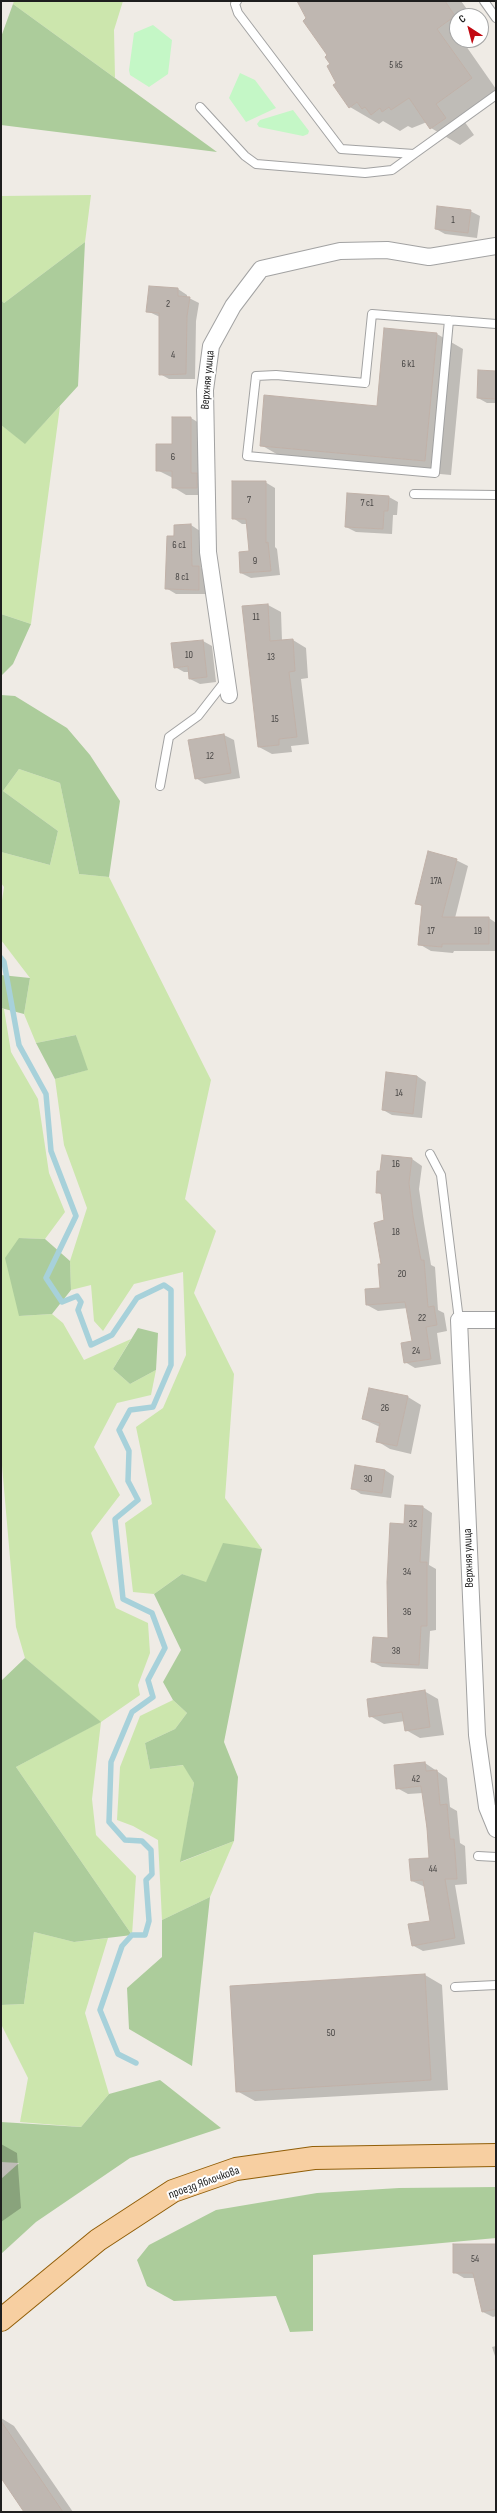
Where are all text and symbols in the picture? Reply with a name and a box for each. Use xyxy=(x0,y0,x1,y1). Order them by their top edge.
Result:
north arrow xyxy=(449,8,489,48)
text: С xyxy=(456,12,468,26)
house number: 5 к5 xyxy=(389,59,403,71)
house number: 1 xyxy=(451,214,455,226)
house number: 2 xyxy=(166,298,170,310)
house number: 4 xyxy=(171,349,175,361)
street label: Верхняя улица xyxy=(198,350,218,410)
house number: 6 к1 xyxy=(401,358,415,370)
house number: 6 xyxy=(171,451,175,463)
house number: 7 xyxy=(247,494,251,506)
house number: 7 с1 xyxy=(360,497,374,509)
house number: 6 с1 xyxy=(172,539,186,551)
house number: 9 xyxy=(253,555,257,567)
house number: 8 с1 xyxy=(175,571,189,583)
house number: 11 xyxy=(253,611,259,623)
house number: 10 xyxy=(185,649,193,661)
house number: 13 xyxy=(267,651,275,663)
house number: 15 xyxy=(271,713,279,725)
house number: 12 xyxy=(206,750,214,762)
house number: 17А xyxy=(430,875,442,887)
house number: 17 xyxy=(427,925,435,937)
house number: 19 xyxy=(474,925,482,937)
house number: 14 xyxy=(395,1087,403,1099)
house number: 16 xyxy=(392,1158,400,1170)
house number: 18 xyxy=(392,1226,400,1238)
house number: 20 xyxy=(398,1268,406,1280)
house number: 22 xyxy=(418,1312,426,1324)
house number: 24 xyxy=(412,1345,420,1357)
house number: 26 xyxy=(381,1402,389,1414)
house number: 30 xyxy=(364,1473,372,1485)
house number: 32 xyxy=(409,1518,417,1530)
street label: Верхняя улица xyxy=(461,1528,477,1588)
house number: 34 xyxy=(403,1566,411,1578)
house number: 36 xyxy=(403,1606,411,1618)
house number: 38 xyxy=(392,1645,400,1657)
house number: 42 xyxy=(412,1773,420,1785)
house number: 44 xyxy=(429,1863,437,1875)
house number: 50 xyxy=(327,2027,335,2039)
street label: проезд Яблочкова xyxy=(166,2163,242,2203)
house number: 54 xyxy=(471,2253,479,2265)

